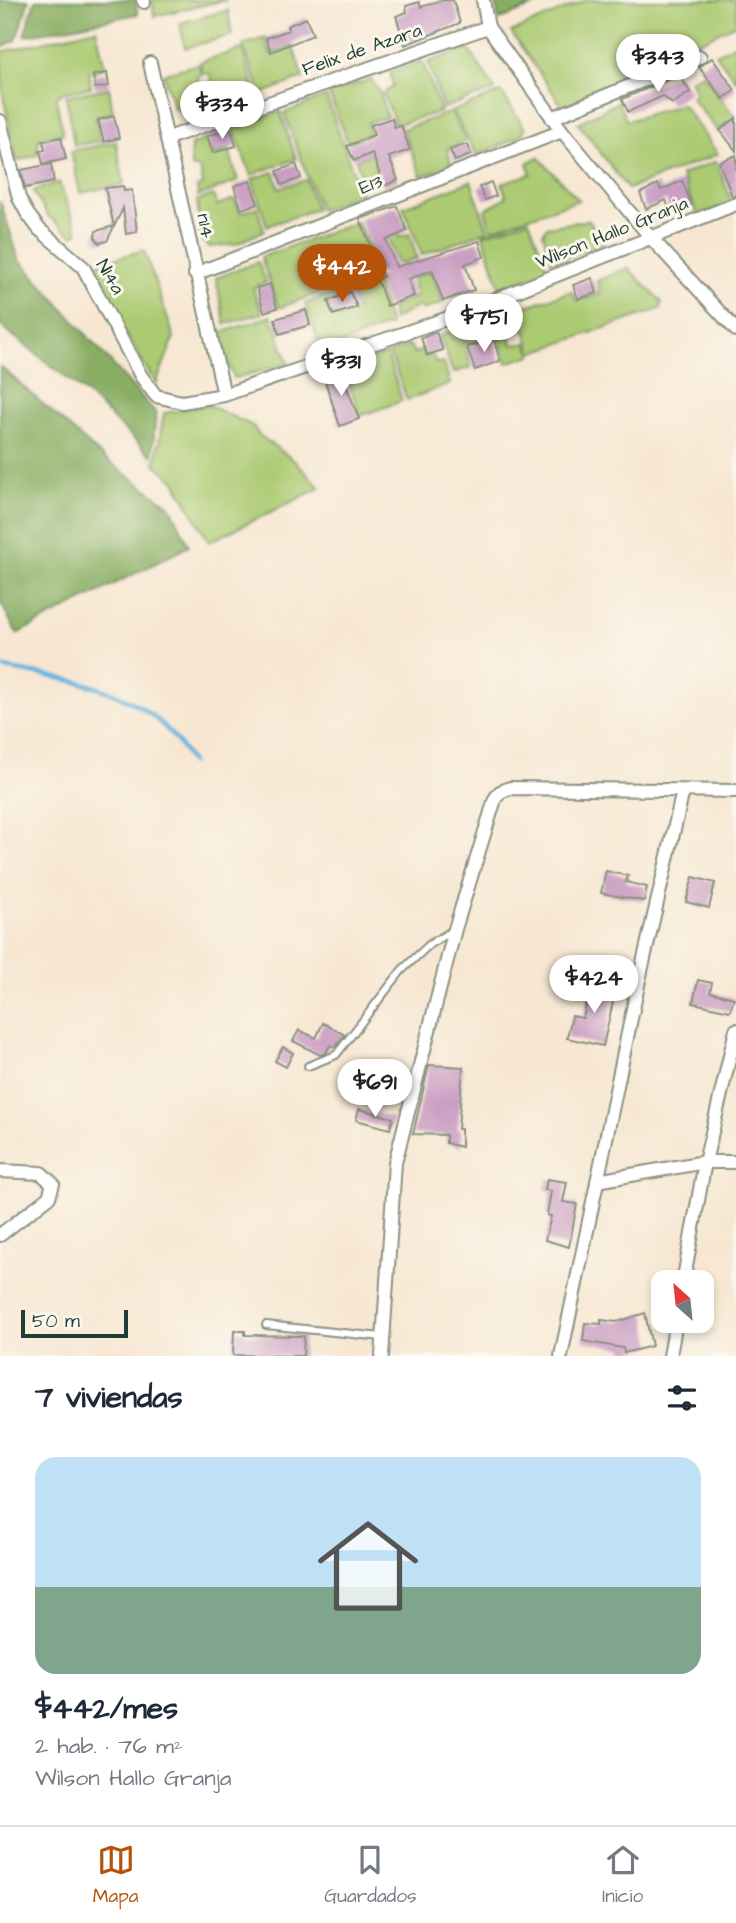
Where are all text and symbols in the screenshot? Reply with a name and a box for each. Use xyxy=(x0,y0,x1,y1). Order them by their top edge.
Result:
street label: Felix de Azara xyxy=(299,17,426,83)
pin: $343 xyxy=(617,34,699,94)
text: $343 xyxy=(632,41,684,73)
pin: $334 xyxy=(181,82,263,141)
text: $334 xyxy=(196,88,248,120)
street label: E13 xyxy=(355,168,387,202)
street label: Wilson Hallo Granja xyxy=(532,190,693,276)
street label: n14 xyxy=(189,211,221,241)
pin: $442 xyxy=(301,244,383,304)
text: $442 xyxy=(313,251,371,283)
street label: N14a xyxy=(89,254,131,300)
pin: $751 xyxy=(443,294,525,354)
text: $751 xyxy=(461,301,507,333)
pin: $331 xyxy=(300,338,382,398)
text: $331 xyxy=(321,345,361,377)
pin: $424 xyxy=(553,956,635,1015)
text: $424 xyxy=(565,962,623,994)
pin: $691 xyxy=(334,1060,416,1119)
text: $691 xyxy=(353,1066,397,1098)
north arrow xyxy=(651,1270,714,1334)
map controls xyxy=(651,1270,714,1333)
scale bar xyxy=(21,1307,128,1339)
text: 50 m xyxy=(32,1308,80,1335)
text: 7 viviendas xyxy=(35,1377,183,1419)
icon: filters xyxy=(663,1379,701,1417)
icon: home xyxy=(305,1503,431,1629)
text: $442/mes xyxy=(35,1688,178,1730)
text: 2 hab. · 76 m² xyxy=(35,1730,183,1762)
text: Wilson Hallo Granja xyxy=(35,1762,232,1794)
tab: Mapa xyxy=(93,1841,139,1910)
tab: Guardados xyxy=(324,1841,417,1910)
tab: Inicio xyxy=(602,1841,643,1910)

